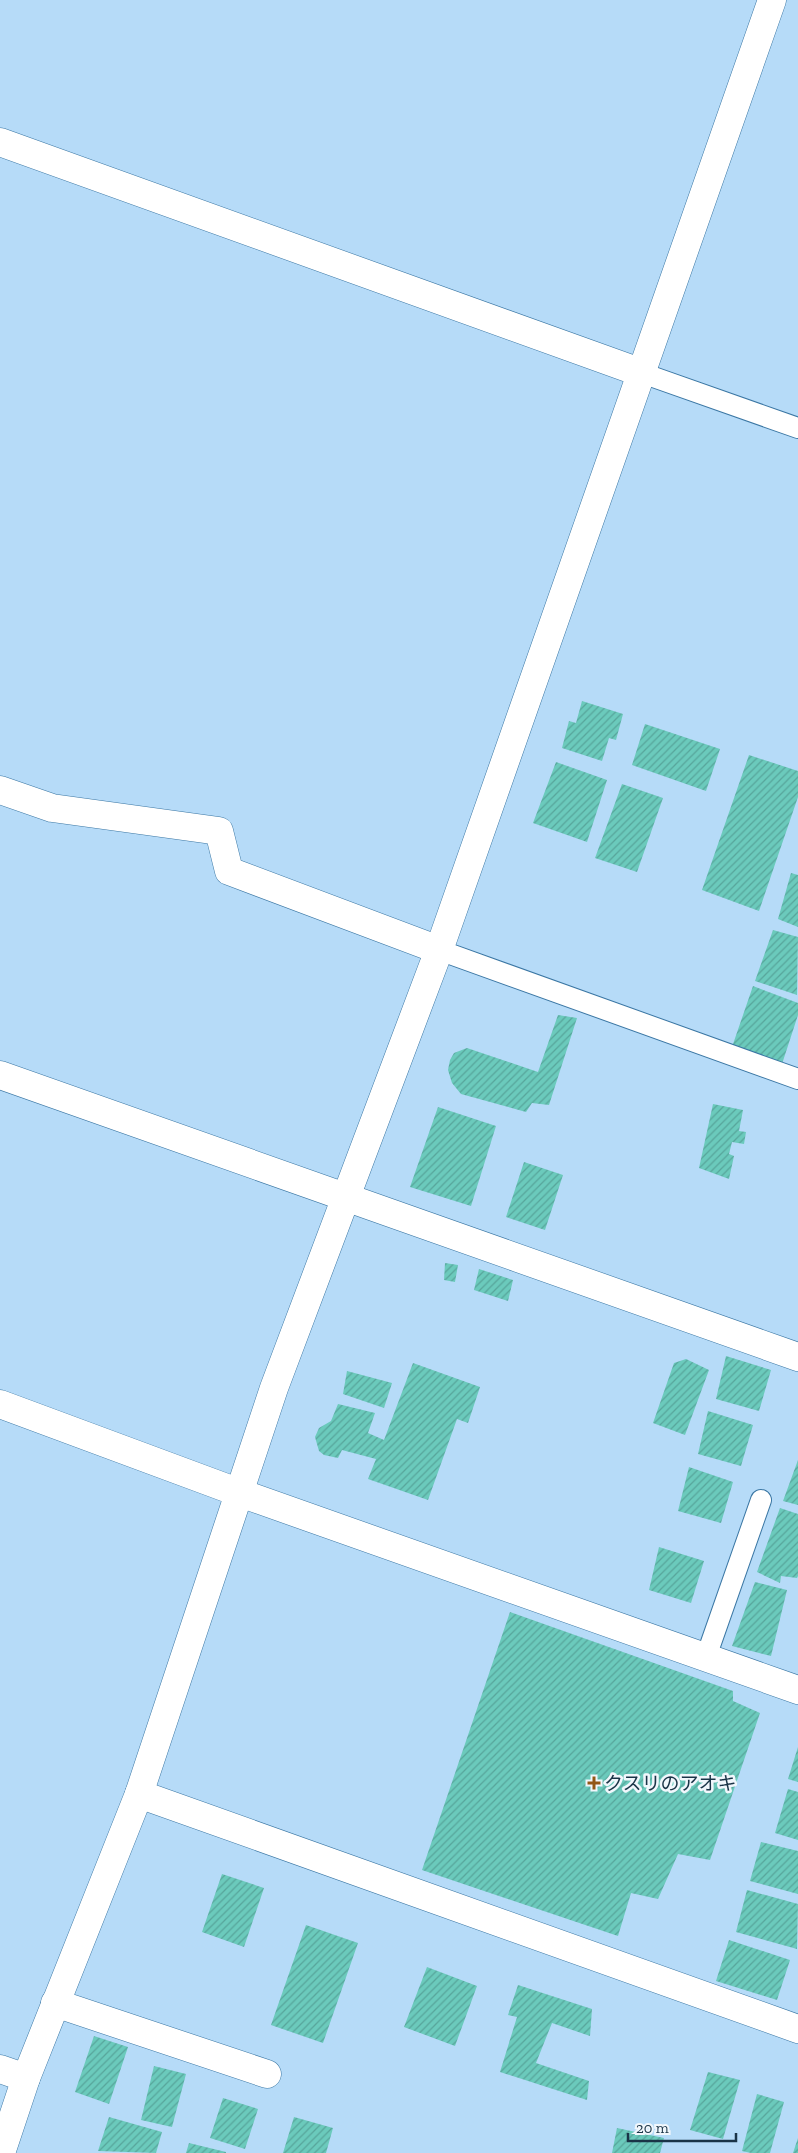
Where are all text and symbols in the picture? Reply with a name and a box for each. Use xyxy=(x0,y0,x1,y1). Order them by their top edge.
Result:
place label: クスリのアオキ xyxy=(604,1772,736,1795)
marker: クスリのアオキ xyxy=(588,1777,600,1789)
scale bar xyxy=(628,2110,736,2142)
text: 20 m xyxy=(636,2119,669,2137)

